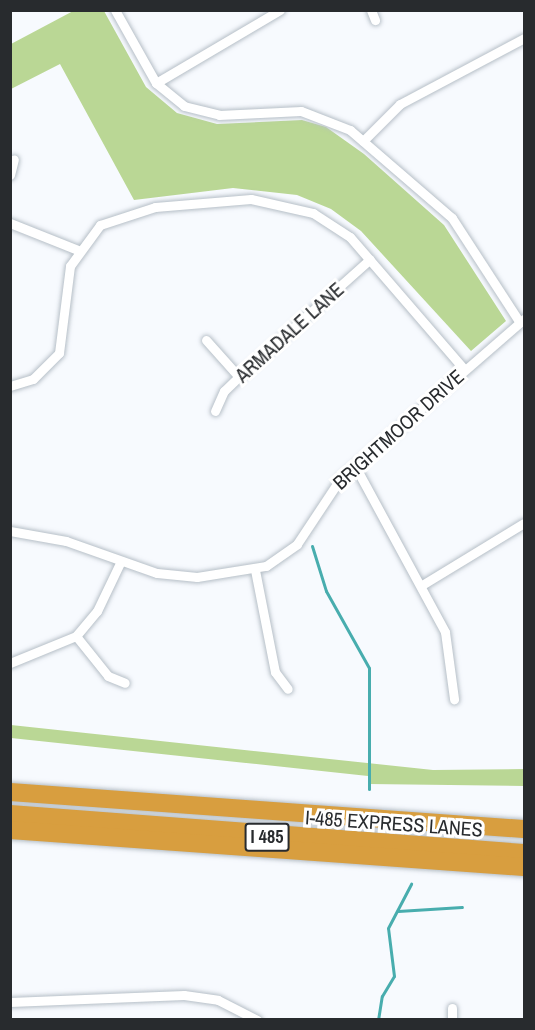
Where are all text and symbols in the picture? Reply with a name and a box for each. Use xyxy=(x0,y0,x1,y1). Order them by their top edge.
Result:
street label: ARMADALE LANE xyxy=(230,277,348,387)
street label: BRIGHTMOOR DRIVE xyxy=(328,364,468,494)
street label: I-485 EXPRESS LANES xyxy=(304,805,484,841)
road number: I 485 xyxy=(244,822,290,852)

